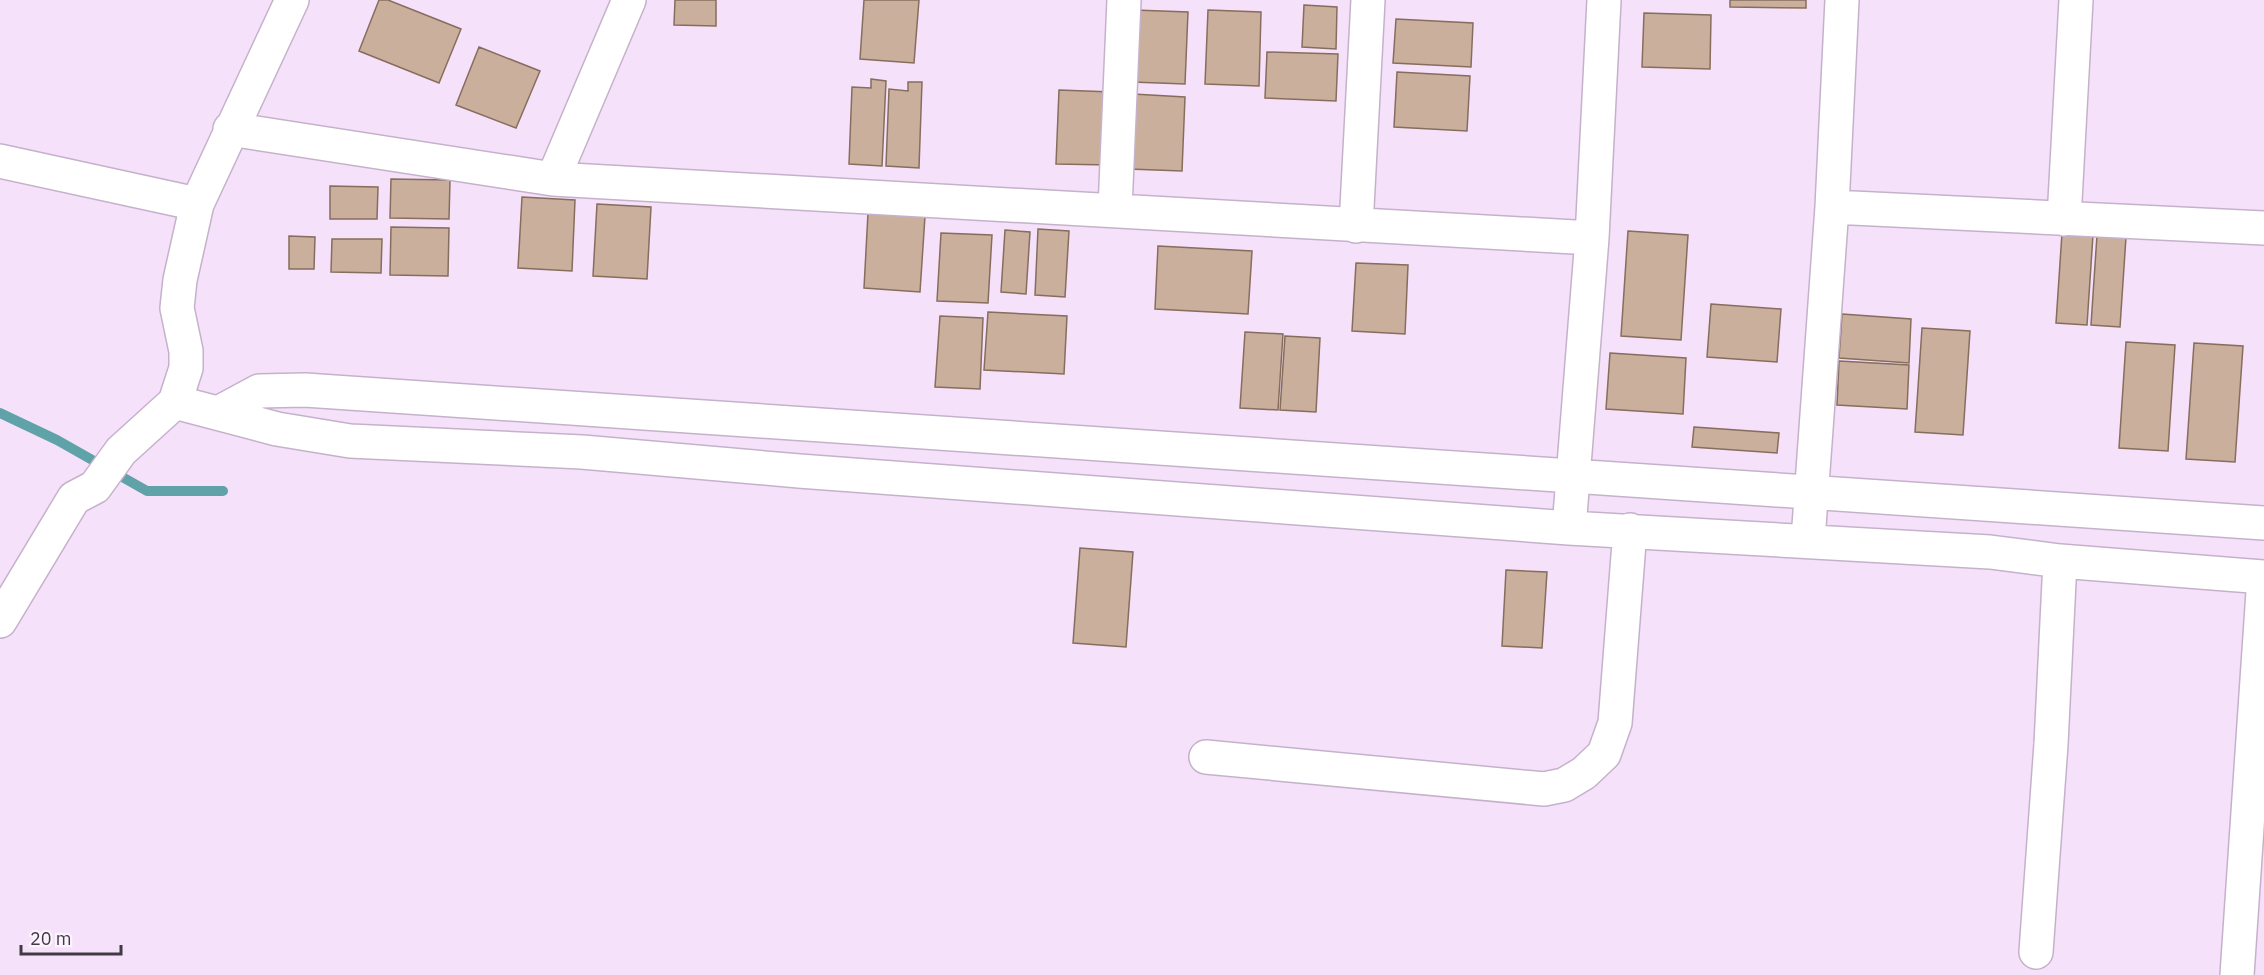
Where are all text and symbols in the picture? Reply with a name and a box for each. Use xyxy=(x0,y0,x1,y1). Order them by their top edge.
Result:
scale bar xyxy=(21,918,122,956)
text: 20 m xyxy=(30,927,72,950)

